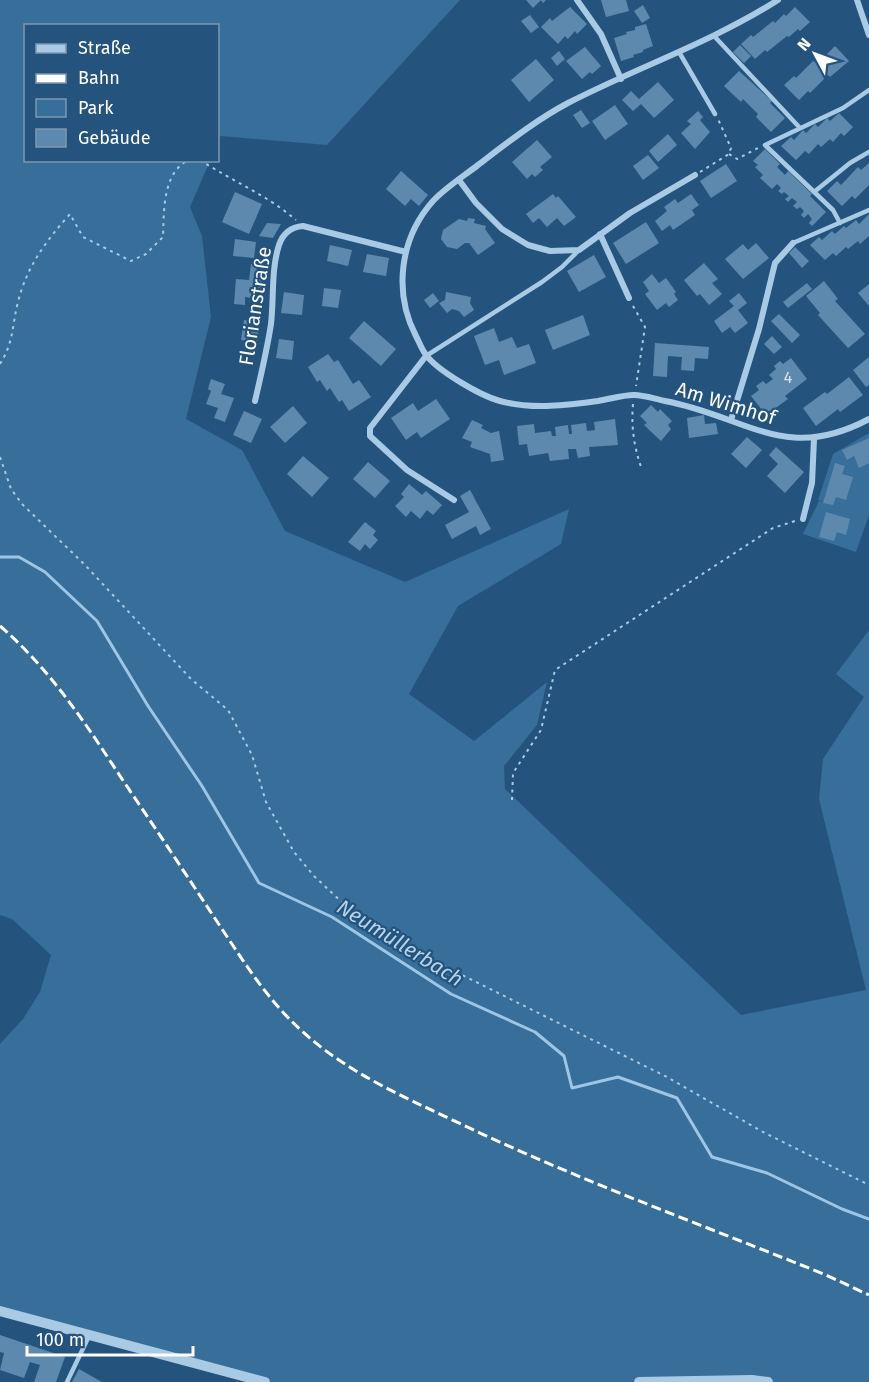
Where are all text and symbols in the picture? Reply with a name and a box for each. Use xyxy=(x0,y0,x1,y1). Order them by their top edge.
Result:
legend xyxy=(24,24,219,162)
north arrow xyxy=(785,24,845,84)
text: N xyxy=(793,34,815,55)
text: Straße xyxy=(78,37,131,59)
text: Bahn xyxy=(78,67,120,89)
text: Park xyxy=(78,97,114,119)
text: Gebäude xyxy=(78,127,151,149)
street label: Florianstraße xyxy=(234,245,276,367)
house number: 4 xyxy=(784,368,793,387)
street label: Am Wimhof xyxy=(673,376,780,430)
water label: Neumüllerbach xyxy=(332,894,468,992)
scale bar xyxy=(27,1319,194,1357)
text: 100 m xyxy=(36,1329,84,1351)

